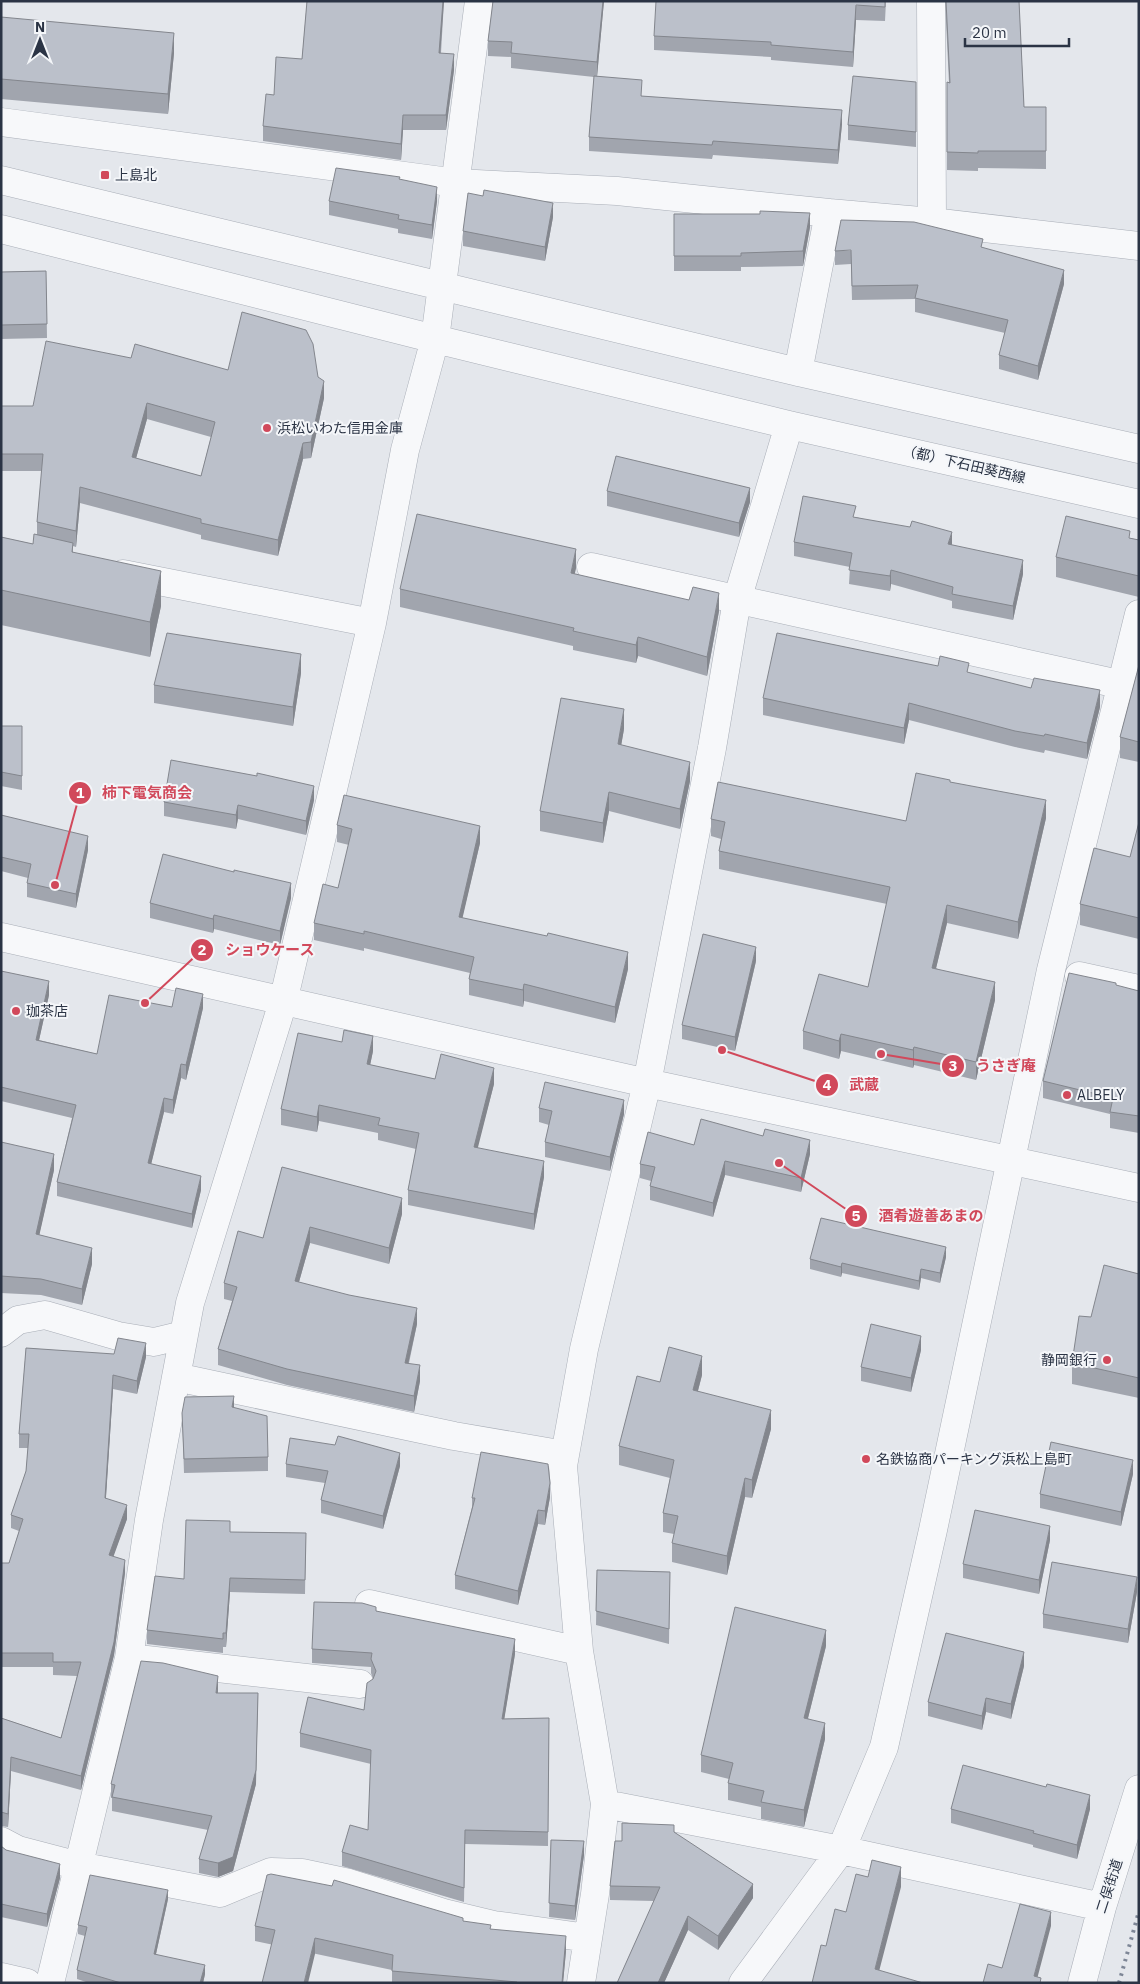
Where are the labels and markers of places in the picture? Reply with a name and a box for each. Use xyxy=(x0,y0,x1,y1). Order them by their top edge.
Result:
place label: 上島北 xyxy=(115,166,157,184)
marker: 上島北 xyxy=(99,169,111,181)
place label: 浜松いわた信用金庫 xyxy=(277,419,403,437)
marker: 浜松いわた信用金庫 xyxy=(261,422,273,434)
callout: 柿下電気商会 xyxy=(67,778,202,808)
callout: ショウケース xyxy=(190,935,325,965)
place label: 珈茶店 xyxy=(26,1002,68,1020)
marker: 珈茶店 xyxy=(10,1005,22,1017)
callout: うさぎ庵 xyxy=(941,1051,1046,1081)
callout: 武蔵 xyxy=(814,1070,889,1100)
place label: ALBELY xyxy=(1077,1086,1125,1104)
marker: ALBELY xyxy=(1061,1089,1073,1101)
callout: 酒肴遊善あまの xyxy=(843,1201,993,1231)
place label: 静岡銀行 xyxy=(1041,1351,1097,1369)
marker: 静岡銀行 xyxy=(1101,1354,1113,1366)
place label: 名鉄協商パーキング浜松上島町 xyxy=(876,1450,1072,1468)
marker: 名鉄協商パーキング浜松上島町 xyxy=(860,1453,872,1465)

